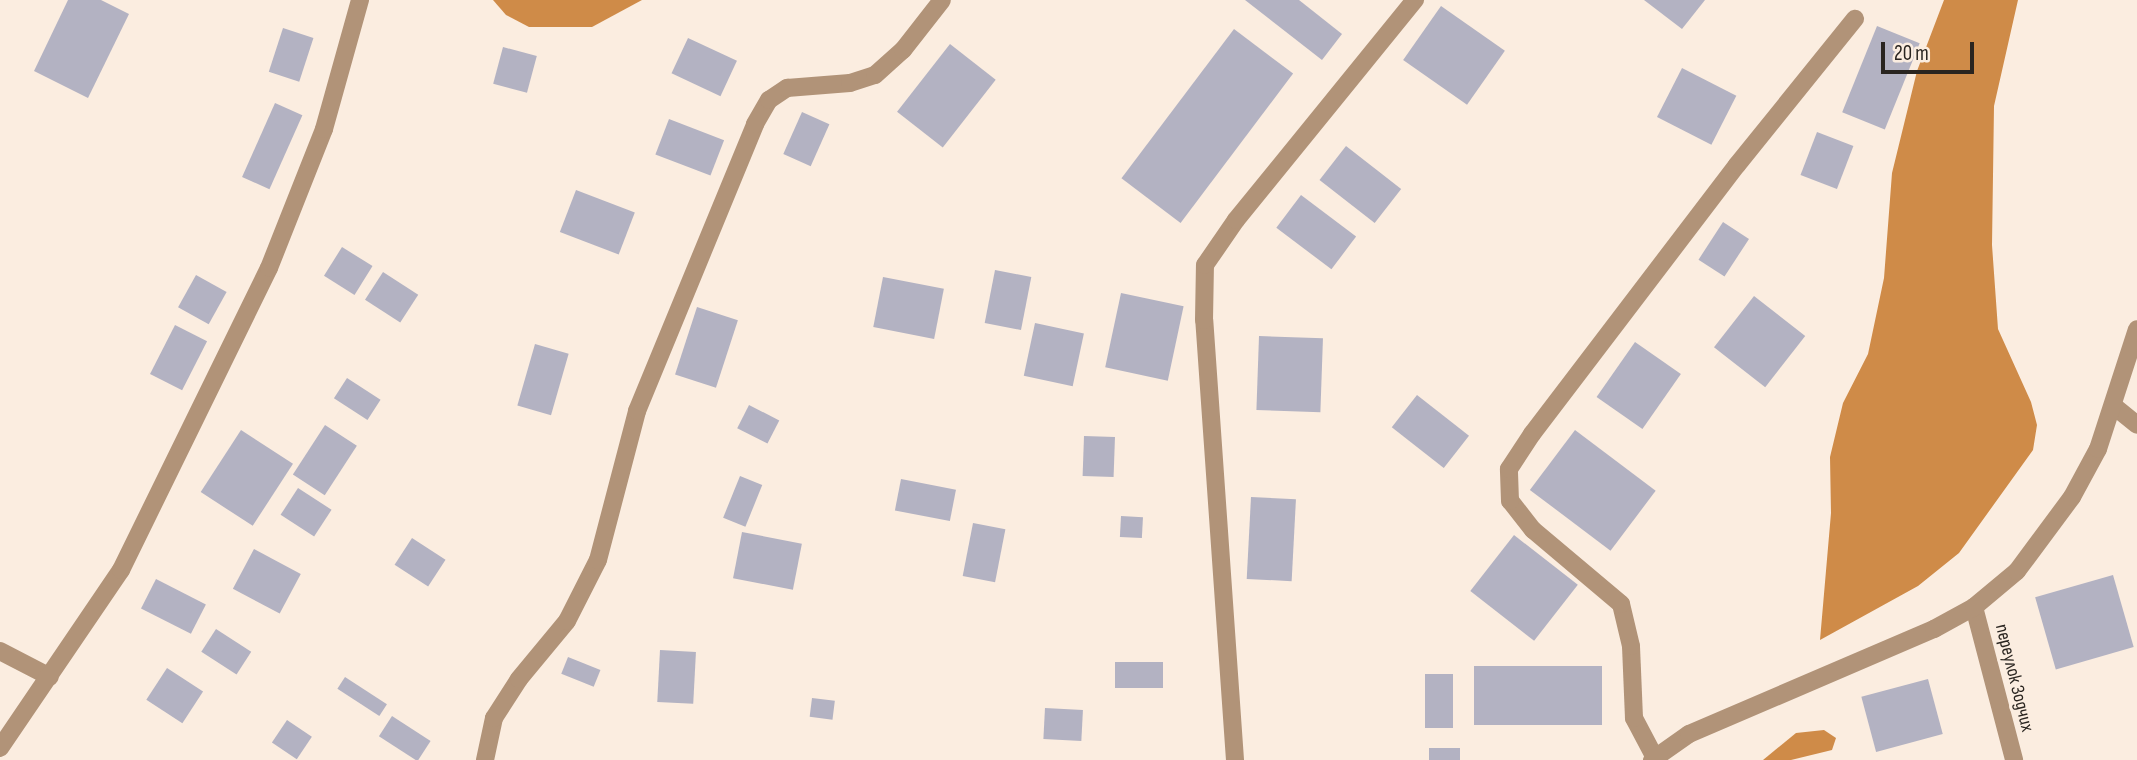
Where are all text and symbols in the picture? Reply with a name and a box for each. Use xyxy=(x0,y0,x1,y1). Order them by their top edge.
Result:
scale bar xyxy=(1885,28,1978,72)
text: 20 m xyxy=(1894,41,1929,66)
street label: переулок Зодчих xyxy=(1990,622,2038,734)

